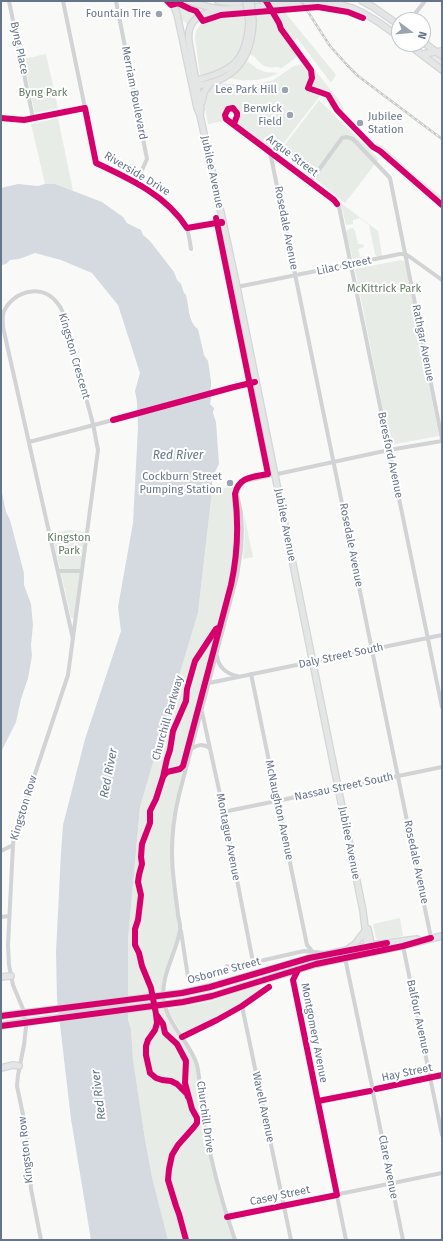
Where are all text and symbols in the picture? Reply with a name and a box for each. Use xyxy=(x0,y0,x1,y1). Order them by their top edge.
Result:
place label: Fountain Tire xyxy=(86,7,151,21)
marker: Fountain Tire xyxy=(154,9,164,19)
north arrow xyxy=(391,12,431,52)
street label: Byng Place xyxy=(7,20,31,76)
text: N xyxy=(415,30,429,40)
street label: Merriam Boulevard xyxy=(118,45,150,141)
place label: Lee Park Hill xyxy=(215,83,277,97)
marker: Lee Park Hill xyxy=(280,85,290,95)
park label: Byng Park xyxy=(19,86,67,100)
place label: Berwick Field xyxy=(243,102,282,128)
marker: Berwick Field xyxy=(285,110,295,120)
place label: Jubilee Station xyxy=(368,110,404,136)
marker: Jubilee Station xyxy=(355,118,365,128)
street label: Argue Street xyxy=(264,132,320,180)
street label: Jubilee Avenue xyxy=(198,134,226,210)
street label: Riverside Drive xyxy=(102,149,172,199)
street label: Rosedale Avenue xyxy=(271,185,301,271)
street label: Lilac Street xyxy=(315,254,373,278)
park label: McKittrick Park xyxy=(347,282,421,296)
street label: Rathgar Avenue xyxy=(409,303,437,383)
street label: Kingston Crescent xyxy=(55,311,93,401)
street label: Beresford Avenue xyxy=(374,411,406,499)
water label: Red River xyxy=(153,449,203,463)
place label: Cockburn Street Pumping Station xyxy=(140,470,222,496)
marker: Cockburn Street Pumping Station xyxy=(225,478,235,488)
street label: Jubilee Avenue xyxy=(271,487,299,563)
street label: Rosedale Avenue xyxy=(336,502,366,588)
park label: Kingston Park xyxy=(47,531,91,557)
street label: Daly Street South xyxy=(297,641,385,671)
street label: Churchill Parkway xyxy=(150,674,186,762)
water label: Red River xyxy=(97,747,121,799)
street label: McNaughton Avenue xyxy=(262,759,296,861)
street label: Nassau Street South xyxy=(293,770,395,804)
street label: Kingston Row xyxy=(8,774,40,842)
street label: Montague Avenue xyxy=(213,792,243,882)
street label: Jubilee Avenue xyxy=(335,805,363,881)
street label: Rosedale Avenue xyxy=(401,819,431,905)
street label: Osborne Street xyxy=(186,955,262,987)
street label: Balfour Avenue xyxy=(404,979,432,1055)
street label: Montgomery Avenue xyxy=(298,982,330,1084)
street label: Hay Street xyxy=(380,1061,434,1085)
water label: Red River xyxy=(89,1069,109,1121)
street label: Wavell Avenue xyxy=(249,1071,277,1143)
street label: Churchill Drive xyxy=(193,1080,217,1154)
street label: Kingston Row xyxy=(16,1116,36,1184)
street label: Clare Avenue xyxy=(375,1134,401,1200)
street label: Casey Street xyxy=(249,1183,311,1209)

